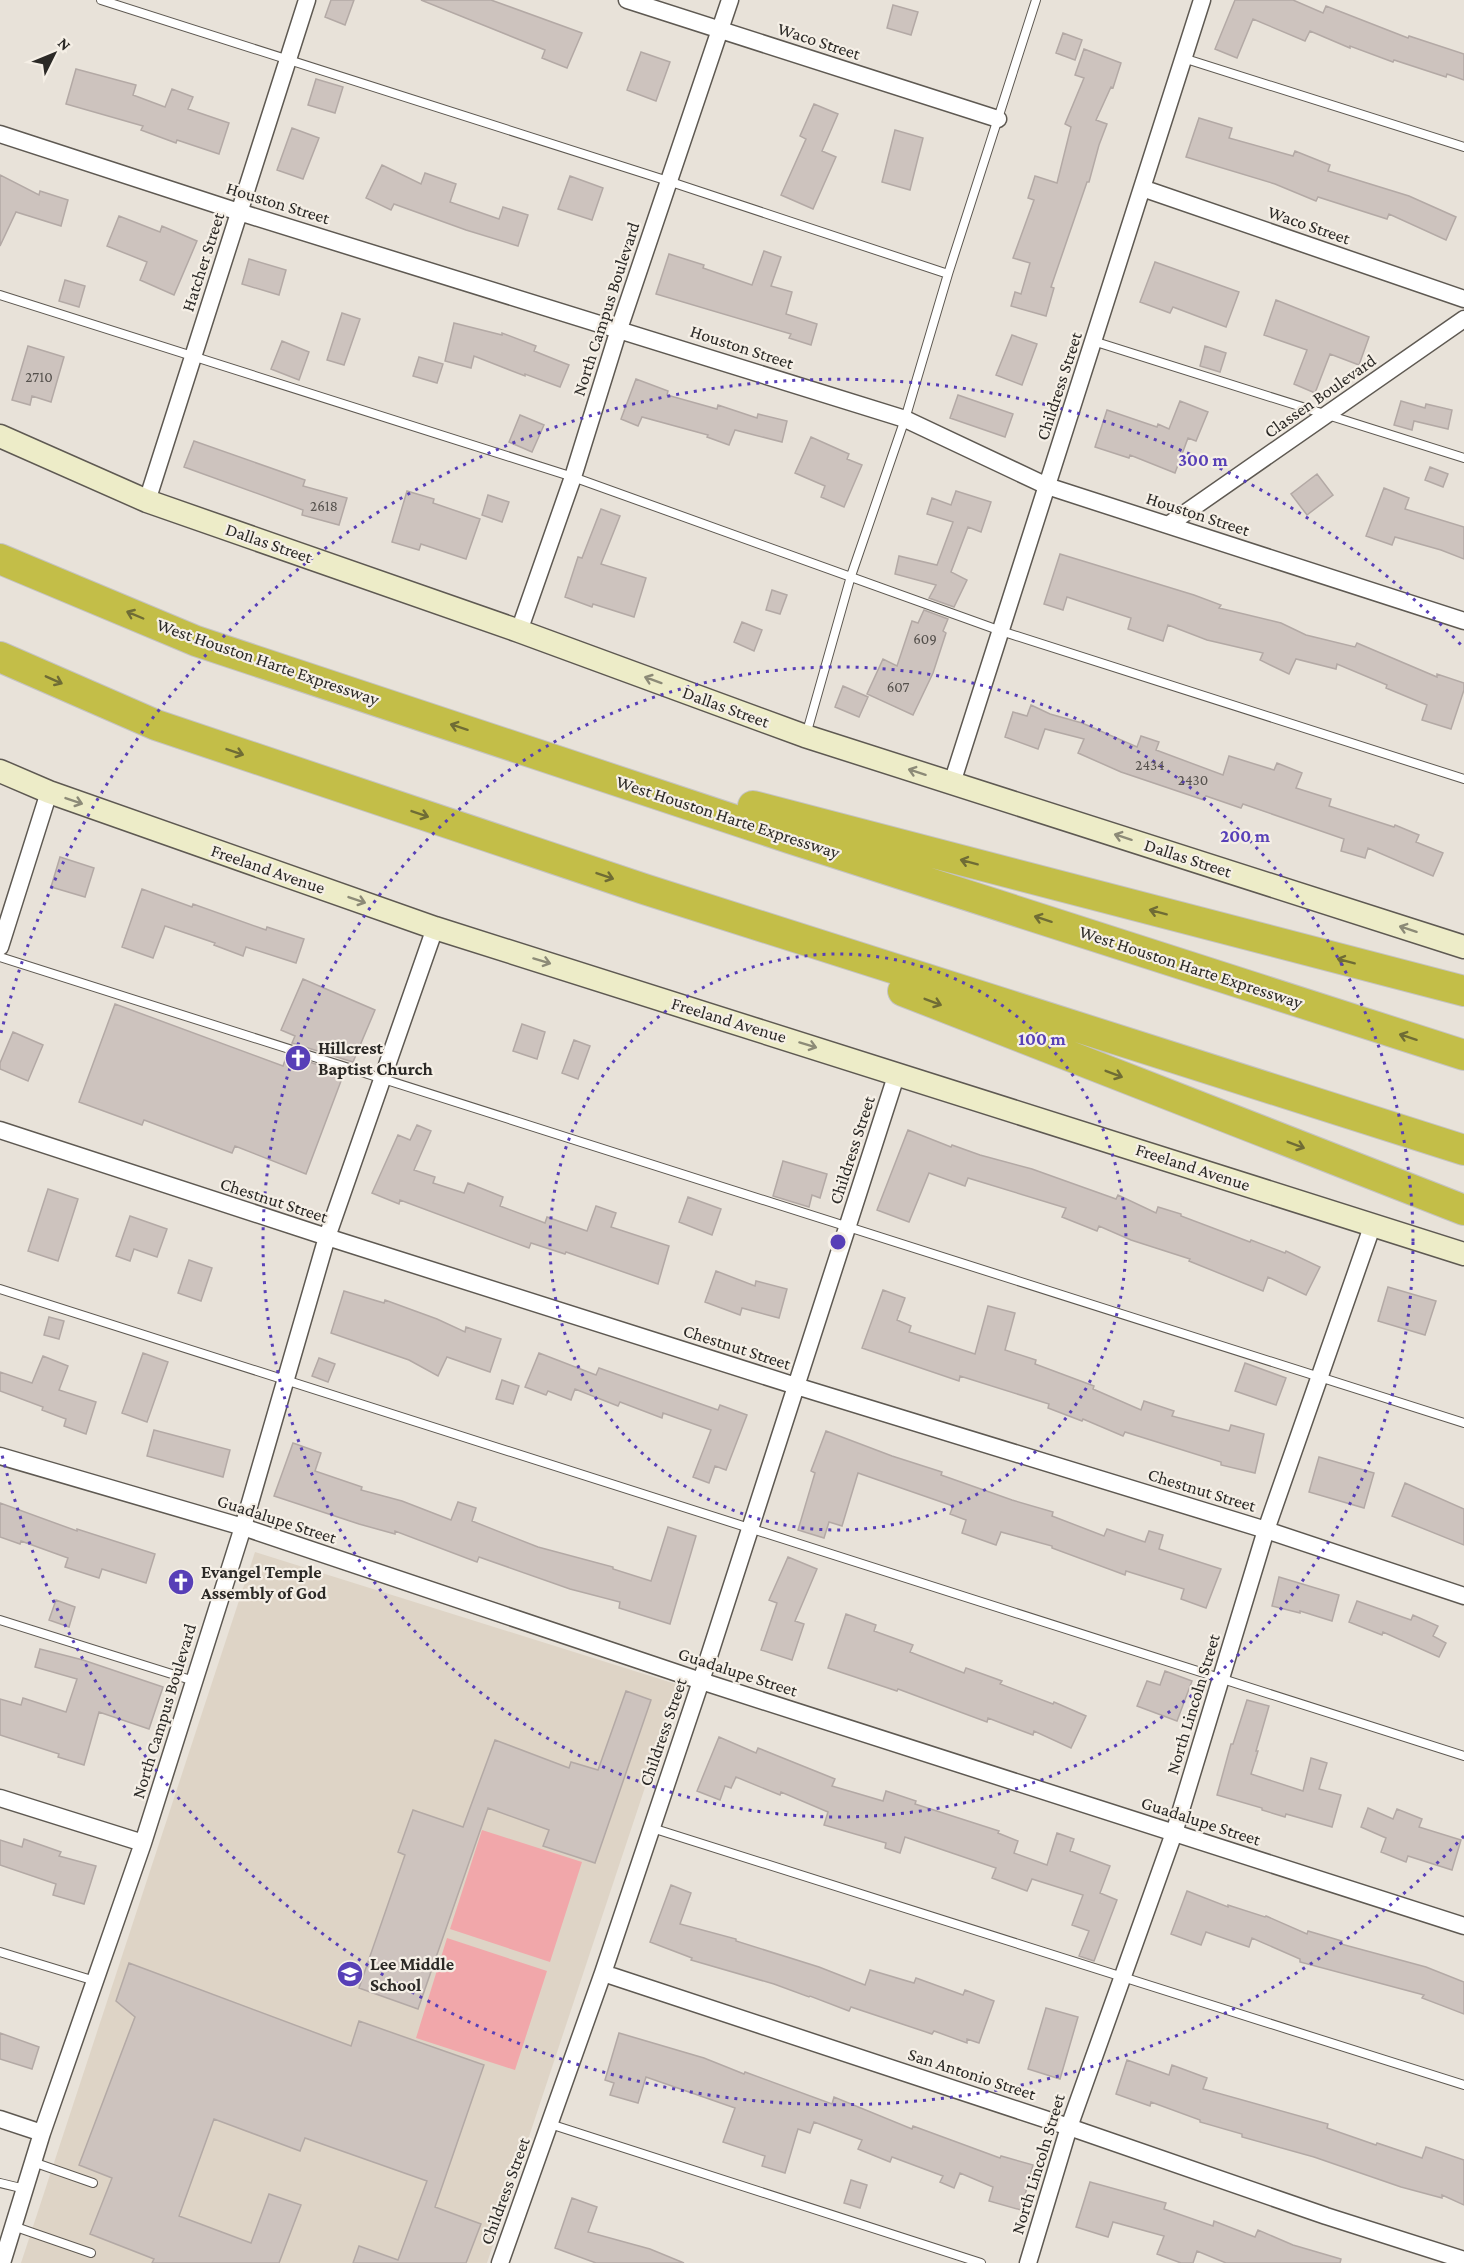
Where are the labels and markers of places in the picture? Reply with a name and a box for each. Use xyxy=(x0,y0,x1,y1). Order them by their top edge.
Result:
place label: Hillcrest Baptist Church xyxy=(318,1038,433,1079)
church icon: Hillcrest Baptist Church xyxy=(283,1043,313,1073)
centre of rings xyxy=(828,1232,848,1252)
place label: Evangel Temple Assembly of God xyxy=(200,1562,327,1603)
church icon: Evangel Temple Assembly of God xyxy=(166,1567,196,1597)
place label: Lee Middle School xyxy=(370,1954,454,1995)
school or university icon: Lee Middle School xyxy=(335,1959,365,1989)

